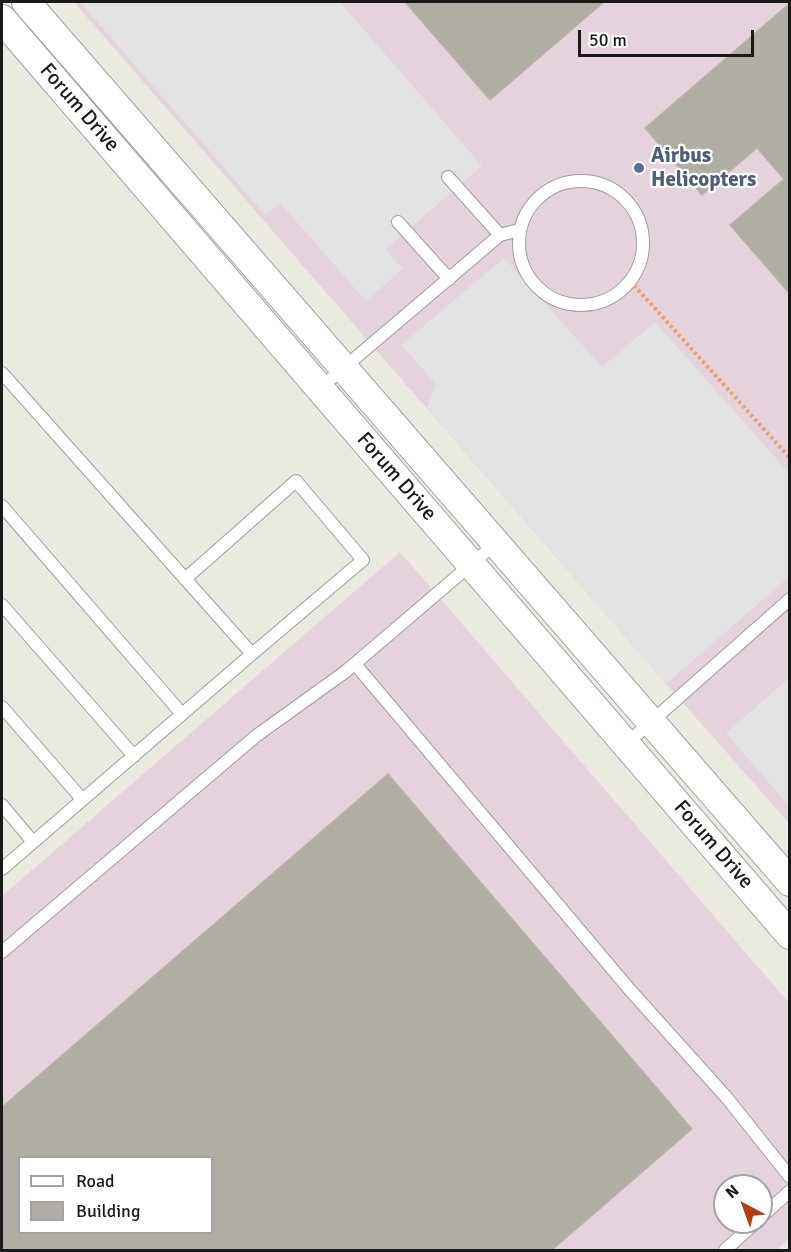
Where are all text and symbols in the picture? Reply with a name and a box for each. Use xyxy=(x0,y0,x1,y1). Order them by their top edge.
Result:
scale bar xyxy=(581,18,756,56)
text: 50 m xyxy=(589,29,627,51)
street label: Forum Drive xyxy=(34,59,124,157)
place label: Airbus Helicopters xyxy=(651,143,756,193)
marker: Airbus Helicopters xyxy=(632,161,646,175)
street label: Forum Drive xyxy=(351,428,441,526)
street label: Forum Drive xyxy=(668,796,758,894)
legend xyxy=(18,1156,213,1234)
text: Road xyxy=(76,1170,115,1192)
north arrow xyxy=(713,1174,773,1234)
text: N xyxy=(722,1181,743,1203)
text: Building xyxy=(76,1200,140,1222)

